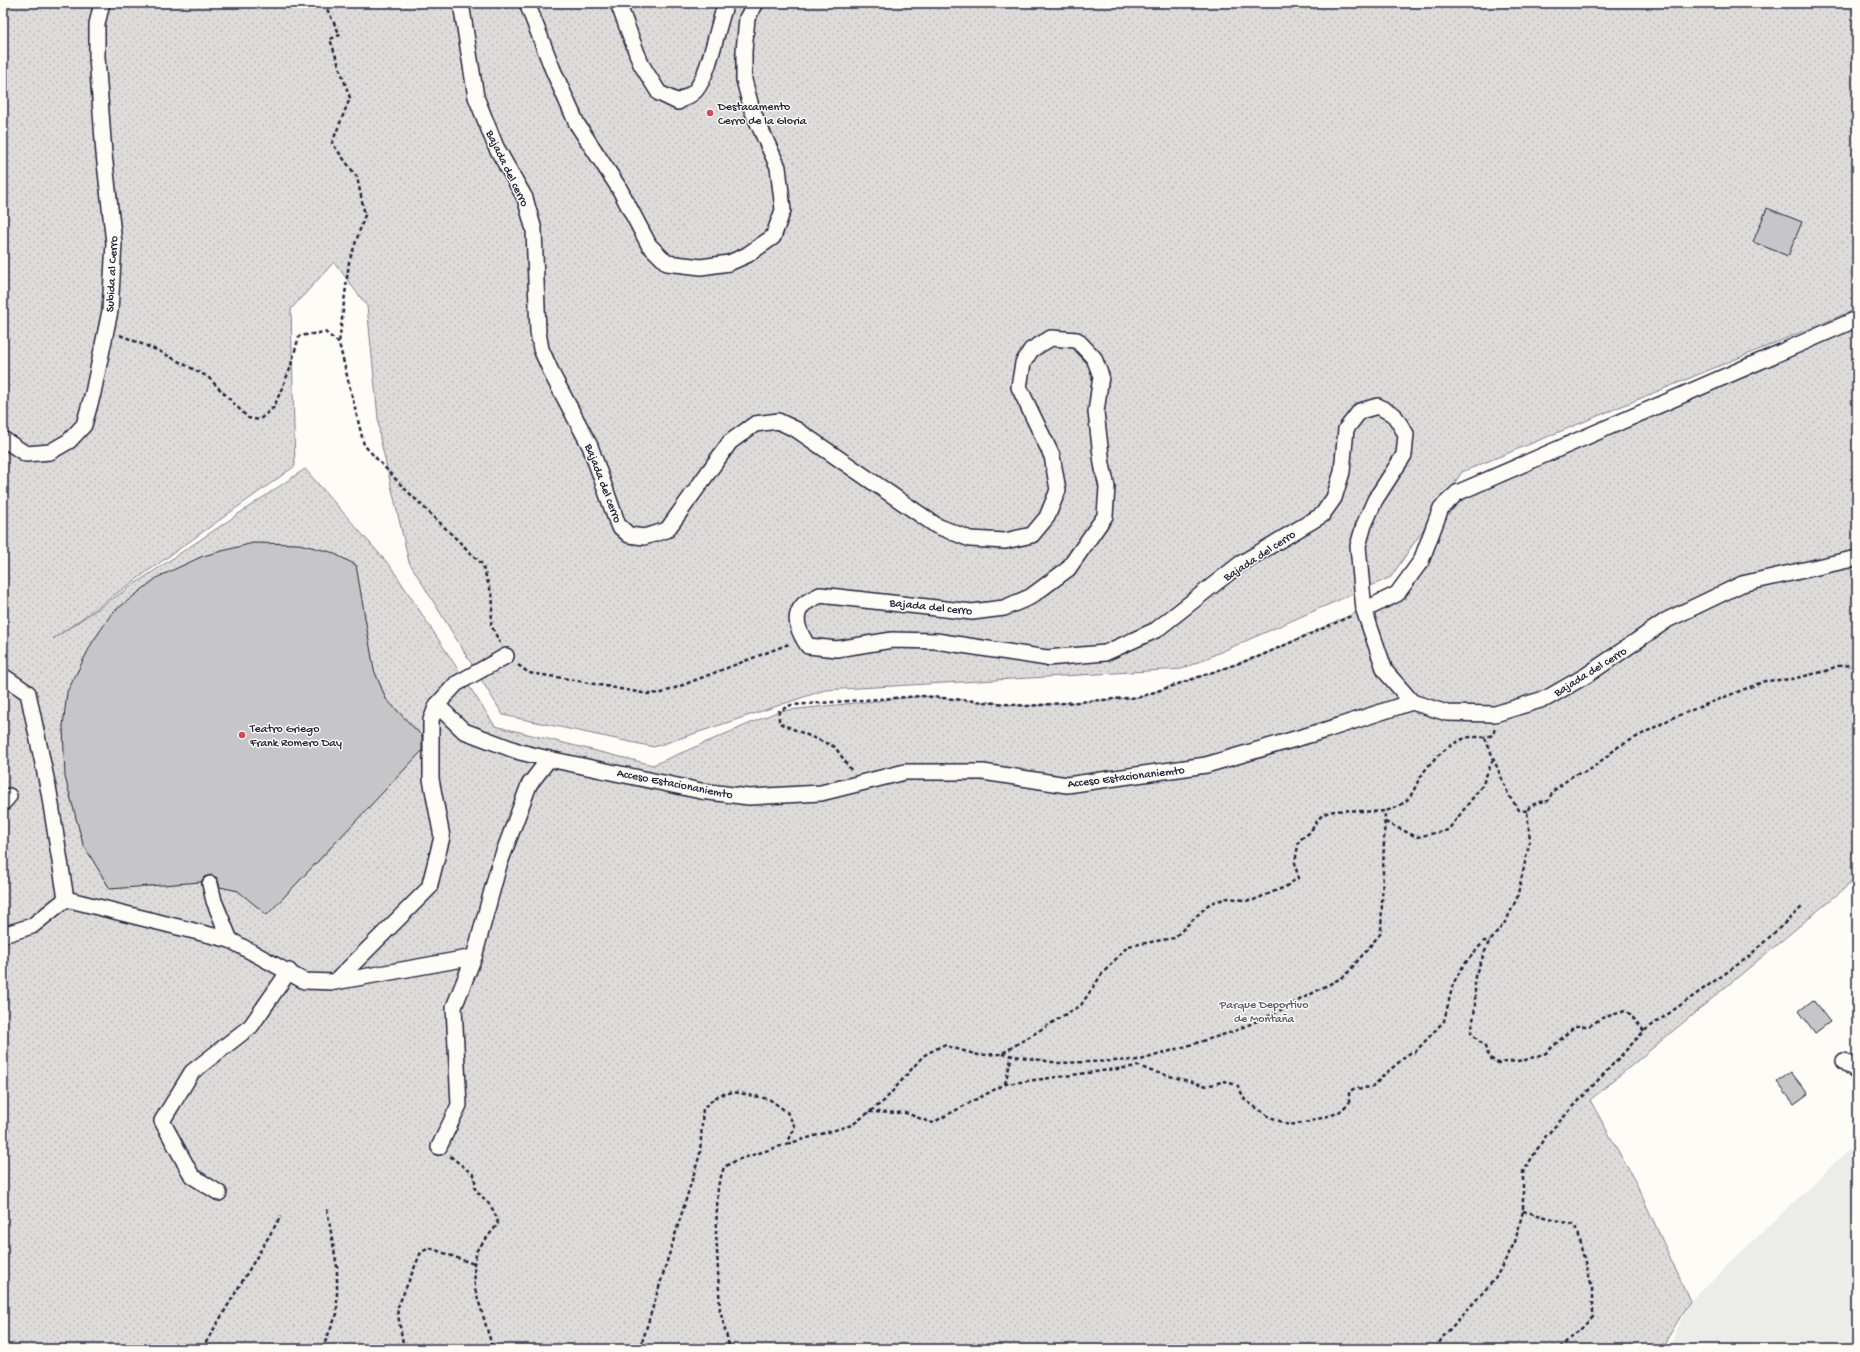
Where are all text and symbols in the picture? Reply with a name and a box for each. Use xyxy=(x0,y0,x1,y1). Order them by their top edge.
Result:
place label: Destacamento Cerro de la Gloria xyxy=(717,101,807,129)
marker: Destacamento Cerro de la Gloria xyxy=(705,108,715,118)
street label: Bajada del cerro xyxy=(481,128,531,209)
street label: Subida al Cerro xyxy=(104,236,122,313)
street label: Bajada del cerro xyxy=(580,441,624,525)
street label: Bajada del cerro xyxy=(1221,528,1299,586)
street label: Bajada del cerro xyxy=(888,597,973,619)
street label: Bajada del cerro xyxy=(1551,645,1630,701)
place label: Teatro Griego Frank Romero Day xyxy=(249,723,342,751)
marker: Teatro Griego Frank Romero Day xyxy=(237,730,247,740)
street label: Acceso Estacionaniemto xyxy=(1067,764,1186,792)
street label: Acceso Estacionaniemto xyxy=(615,767,734,803)
park label: Parque Deportivo de Montaña xyxy=(1219,999,1308,1027)

